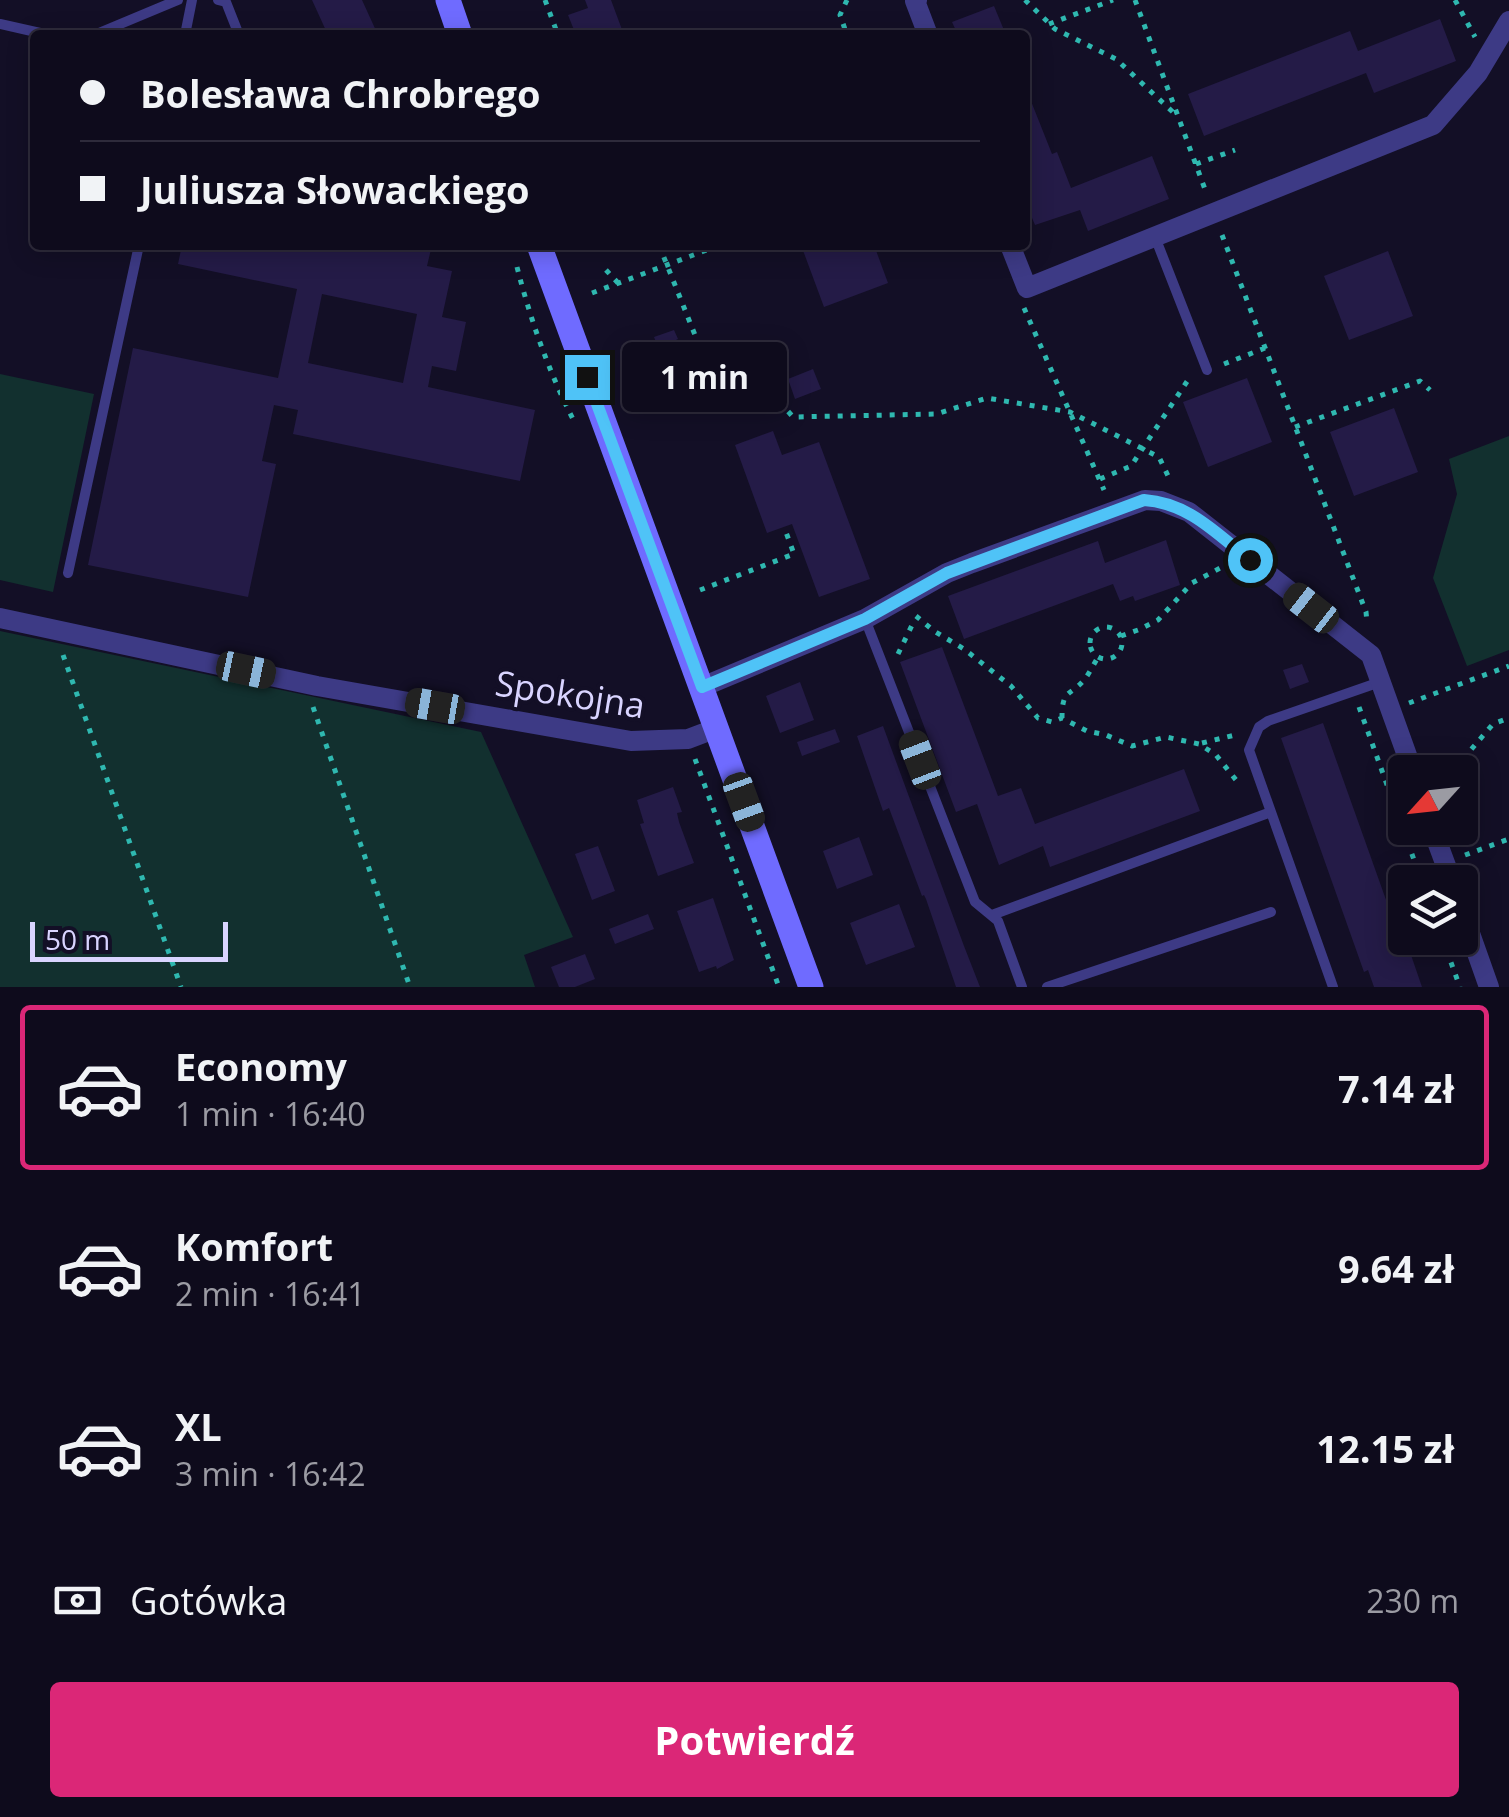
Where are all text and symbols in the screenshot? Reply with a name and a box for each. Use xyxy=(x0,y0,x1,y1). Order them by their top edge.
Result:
text: Bolesława Chrobrego xyxy=(140,67,541,119)
text: Juliusza Słowackiego xyxy=(140,163,530,215)
callout: 1 min xyxy=(622,342,787,412)
route end xyxy=(565,355,610,400)
text: 1 min xyxy=(660,355,749,398)
route start xyxy=(1228,538,1273,583)
car xyxy=(1278,578,1344,638)
car xyxy=(214,649,278,691)
street label: Spokojna xyxy=(492,659,648,729)
car xyxy=(403,686,467,726)
car xyxy=(895,727,945,793)
north arrow xyxy=(1388,755,1478,845)
map controls xyxy=(1388,755,1478,955)
car xyxy=(720,769,768,835)
button: layers xyxy=(1388,865,1478,955)
scale bar xyxy=(30,917,228,961)
text: 50 m xyxy=(45,920,110,958)
text: Economy xyxy=(175,1040,347,1092)
icon: car xyxy=(55,1043,145,1133)
text: 7.14 zł xyxy=(1338,1062,1454,1114)
text: 1 min · 16:40 xyxy=(175,1092,366,1135)
text: Komfort xyxy=(175,1220,333,1272)
icon: car xyxy=(55,1223,145,1313)
text: 9.64 zł xyxy=(1338,1242,1454,1294)
text: 2 min · 16:41 xyxy=(175,1272,366,1315)
text: XL xyxy=(175,1400,222,1452)
icon: car xyxy=(55,1403,145,1493)
text: 12.15 zł xyxy=(1316,1422,1454,1474)
text: 3 min · 16:42 xyxy=(175,1452,366,1495)
icon: cash xyxy=(50,1573,105,1628)
text: Gotówka xyxy=(130,1574,287,1626)
text: 230 m xyxy=(1366,1579,1459,1622)
button: Potwierdź xyxy=(50,1682,1459,1797)

